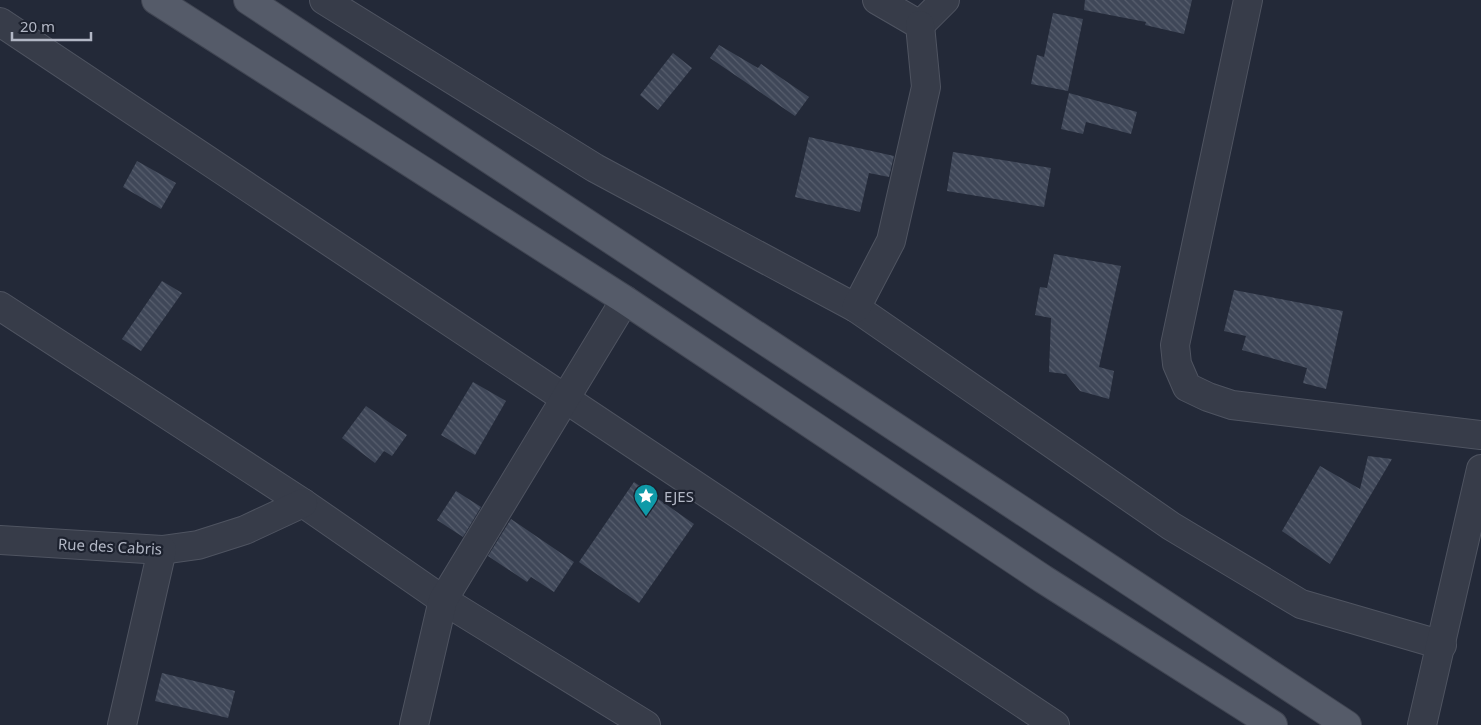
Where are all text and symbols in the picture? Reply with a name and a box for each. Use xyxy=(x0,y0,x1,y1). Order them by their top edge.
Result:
scale bar xyxy=(12,10,91,42)
text: 20 m xyxy=(20,16,55,36)
place icon: EJES xyxy=(633,483,659,517)
place label: EJES xyxy=(664,486,694,506)
street label: Rue des Cabris xyxy=(57,533,163,559)

